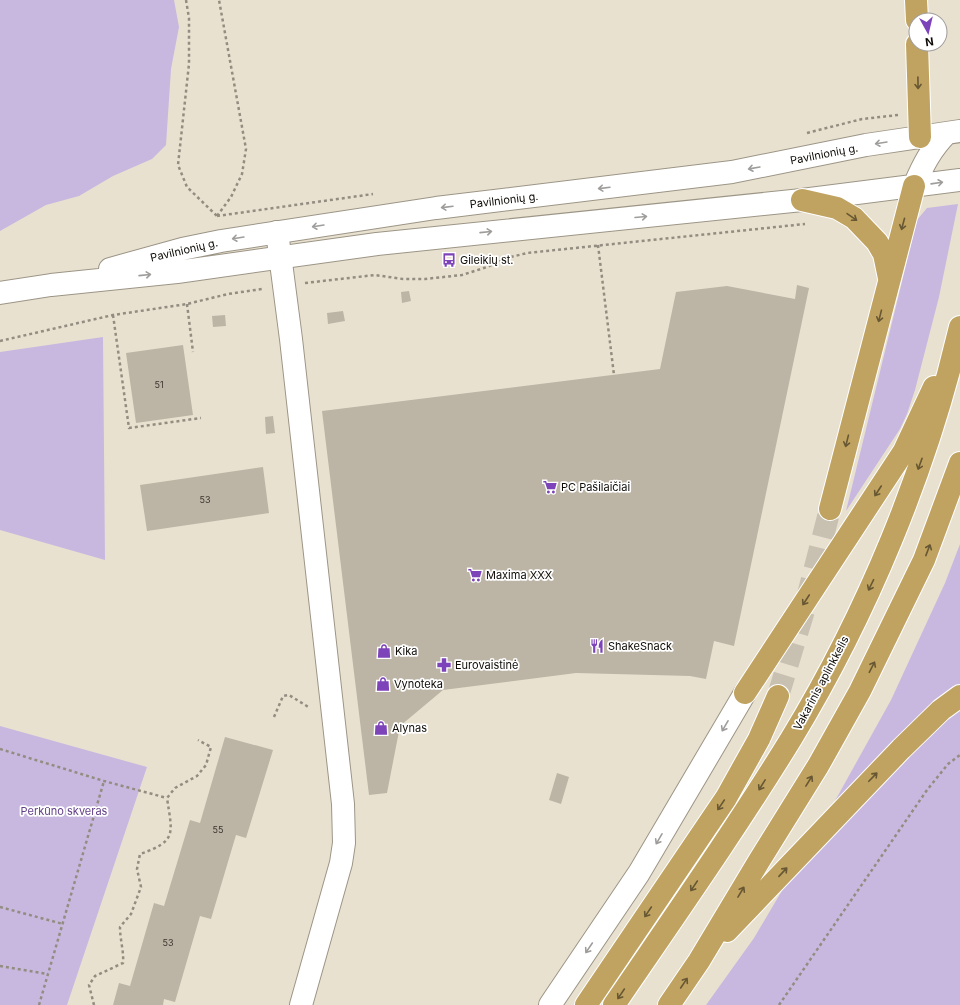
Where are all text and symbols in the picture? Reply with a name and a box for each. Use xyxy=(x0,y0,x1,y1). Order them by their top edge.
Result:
north arrow xyxy=(908,12,948,52)
text: N xyxy=(924,34,935,49)
one-way arrow xyxy=(914,76,922,89)
one-way arrow xyxy=(875,139,888,147)
street label: Pavilnionių g. xyxy=(789,141,859,167)
one-way arrow xyxy=(747,164,760,172)
one-way arrow xyxy=(930,179,943,187)
one-way arrow xyxy=(598,184,611,192)
street label: Pavilnionių g. xyxy=(469,189,539,211)
one-way arrow xyxy=(441,203,454,210)
one-way arrow xyxy=(846,213,857,221)
one-way arrow xyxy=(634,214,647,221)
one-way arrow xyxy=(899,217,907,230)
one-way arrow xyxy=(312,222,325,230)
one-way arrow xyxy=(479,228,492,235)
one-way arrow xyxy=(232,234,245,242)
street label: Pavilnionių g. xyxy=(149,235,219,265)
bus stop icon: Gileikių st. xyxy=(441,252,457,268)
place label: Gileikių st. xyxy=(460,253,514,267)
one-way arrow xyxy=(138,272,151,279)
one-way arrow xyxy=(876,309,884,322)
house number: 51 xyxy=(154,379,164,390)
one-way arrow xyxy=(843,435,850,448)
one-way arrow xyxy=(916,458,924,470)
supermarket icon: PC Pašilaičiai xyxy=(542,479,558,495)
place label: PC Pašilaičiai xyxy=(561,480,630,494)
one-way arrow xyxy=(874,486,882,497)
house number: 53 xyxy=(199,494,211,505)
one-way arrow xyxy=(925,545,933,557)
supermarket icon: Maxima XXX xyxy=(467,567,483,583)
place label: Maxima XXX xyxy=(486,568,553,582)
one-way arrow xyxy=(867,578,874,590)
one-way arrow xyxy=(802,594,810,605)
street label: Vakarinis aplinkkelis xyxy=(790,633,852,732)
restaurant icon: ShakeSnack xyxy=(589,638,605,654)
place label: ShakeSnack xyxy=(608,639,672,653)
shop icon: Kika xyxy=(376,643,392,659)
place label: Kika xyxy=(395,644,417,658)
pharmacy icon: Eurovaistinė xyxy=(436,657,452,673)
place label: Eurovaistinė xyxy=(455,658,518,672)
one-way arrow xyxy=(869,662,876,674)
shop icon: Vynoteka xyxy=(375,676,391,692)
place label: Vynoteka xyxy=(394,677,443,691)
shop icon: Alynas xyxy=(373,720,389,736)
one-way arrow xyxy=(721,720,729,731)
place label: Alynas xyxy=(392,721,427,735)
one-way arrow xyxy=(868,772,878,782)
one-way arrow xyxy=(805,776,813,787)
one-way arrow xyxy=(757,779,766,790)
one-way arrow xyxy=(717,799,725,810)
park label: Perkūno skveras xyxy=(21,804,108,818)
house number: 55 xyxy=(213,824,223,835)
one-way arrow xyxy=(655,833,663,845)
one-way arrow xyxy=(779,866,788,877)
one-way arrow xyxy=(690,881,699,892)
one-way arrow xyxy=(737,886,745,898)
one-way arrow xyxy=(644,906,652,917)
house number: 53 xyxy=(162,937,174,948)
one-way arrow xyxy=(585,942,593,953)
one-way arrow xyxy=(680,978,688,989)
one-way arrow xyxy=(617,988,625,999)

